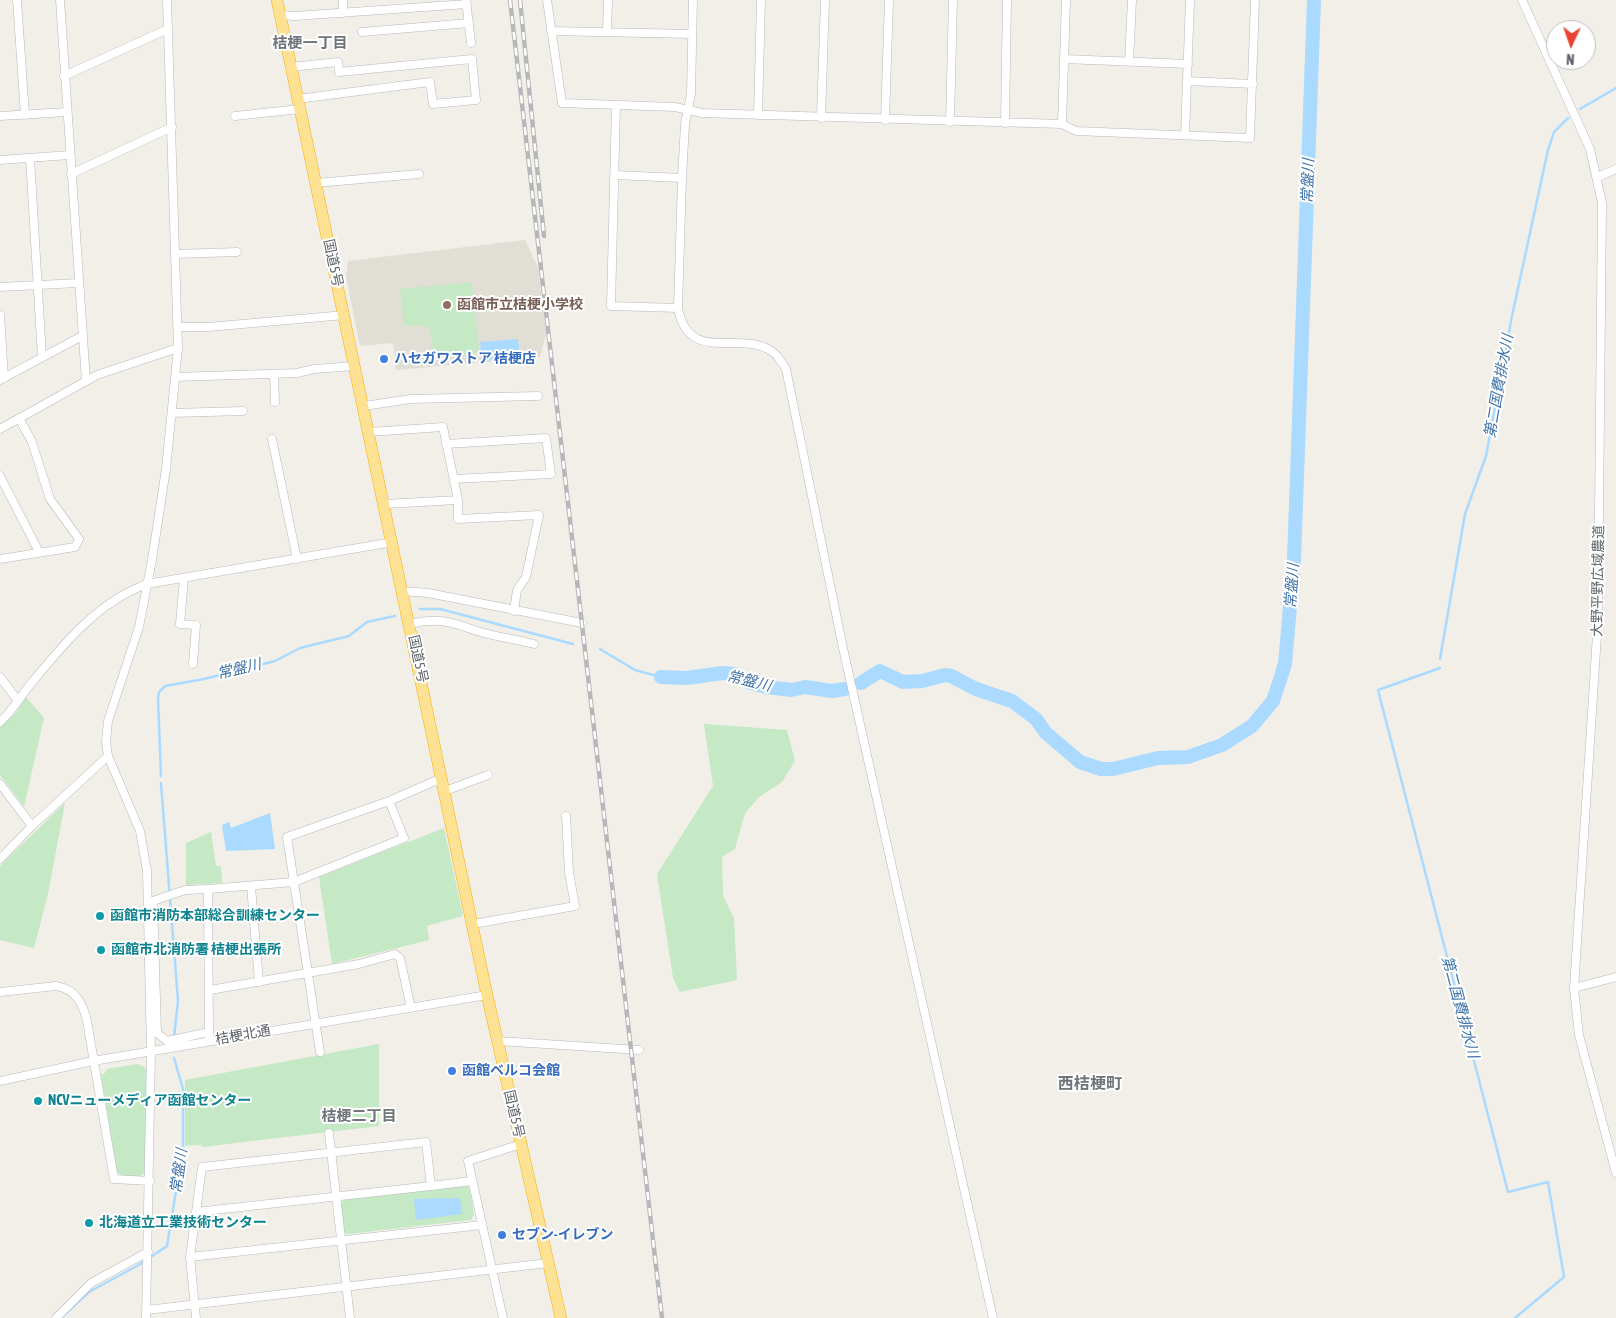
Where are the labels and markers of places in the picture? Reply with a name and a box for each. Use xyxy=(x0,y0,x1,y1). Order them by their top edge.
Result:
place label: 函館市立桔梗小学校 xyxy=(457,297,583,313)
marker: 函館市立桔梗小学校 xyxy=(441,299,453,311)
place label: ハセガワストア 桔梗店 xyxy=(394,351,536,367)
marker: ハセガワストア 桔梗店 xyxy=(378,353,390,365)
place label: 函館市消防本部総合訓練センター xyxy=(110,908,320,924)
marker: 函館市消防本部総合訓練センター xyxy=(94,910,106,922)
place label: 函館市北消防署 桔梗出張所 xyxy=(111,942,281,958)
marker: 函館市北消防署 桔梗出張所 xyxy=(95,944,107,956)
place label: 函館ベルコ会館 xyxy=(462,1063,560,1079)
marker: 函館ベルコ会館 xyxy=(446,1065,458,1077)
place label: NCVニューメディア函館センター xyxy=(48,1093,251,1109)
marker: NCVニューメディア函館センター xyxy=(32,1095,44,1107)
place label: 北海道立工業技術センター xyxy=(99,1215,267,1231)
marker: 北海道立工業技術センター xyxy=(83,1217,95,1229)
place label: セブン-イレブン xyxy=(512,1227,613,1243)
marker: セブン-イレブン xyxy=(496,1229,508,1241)

